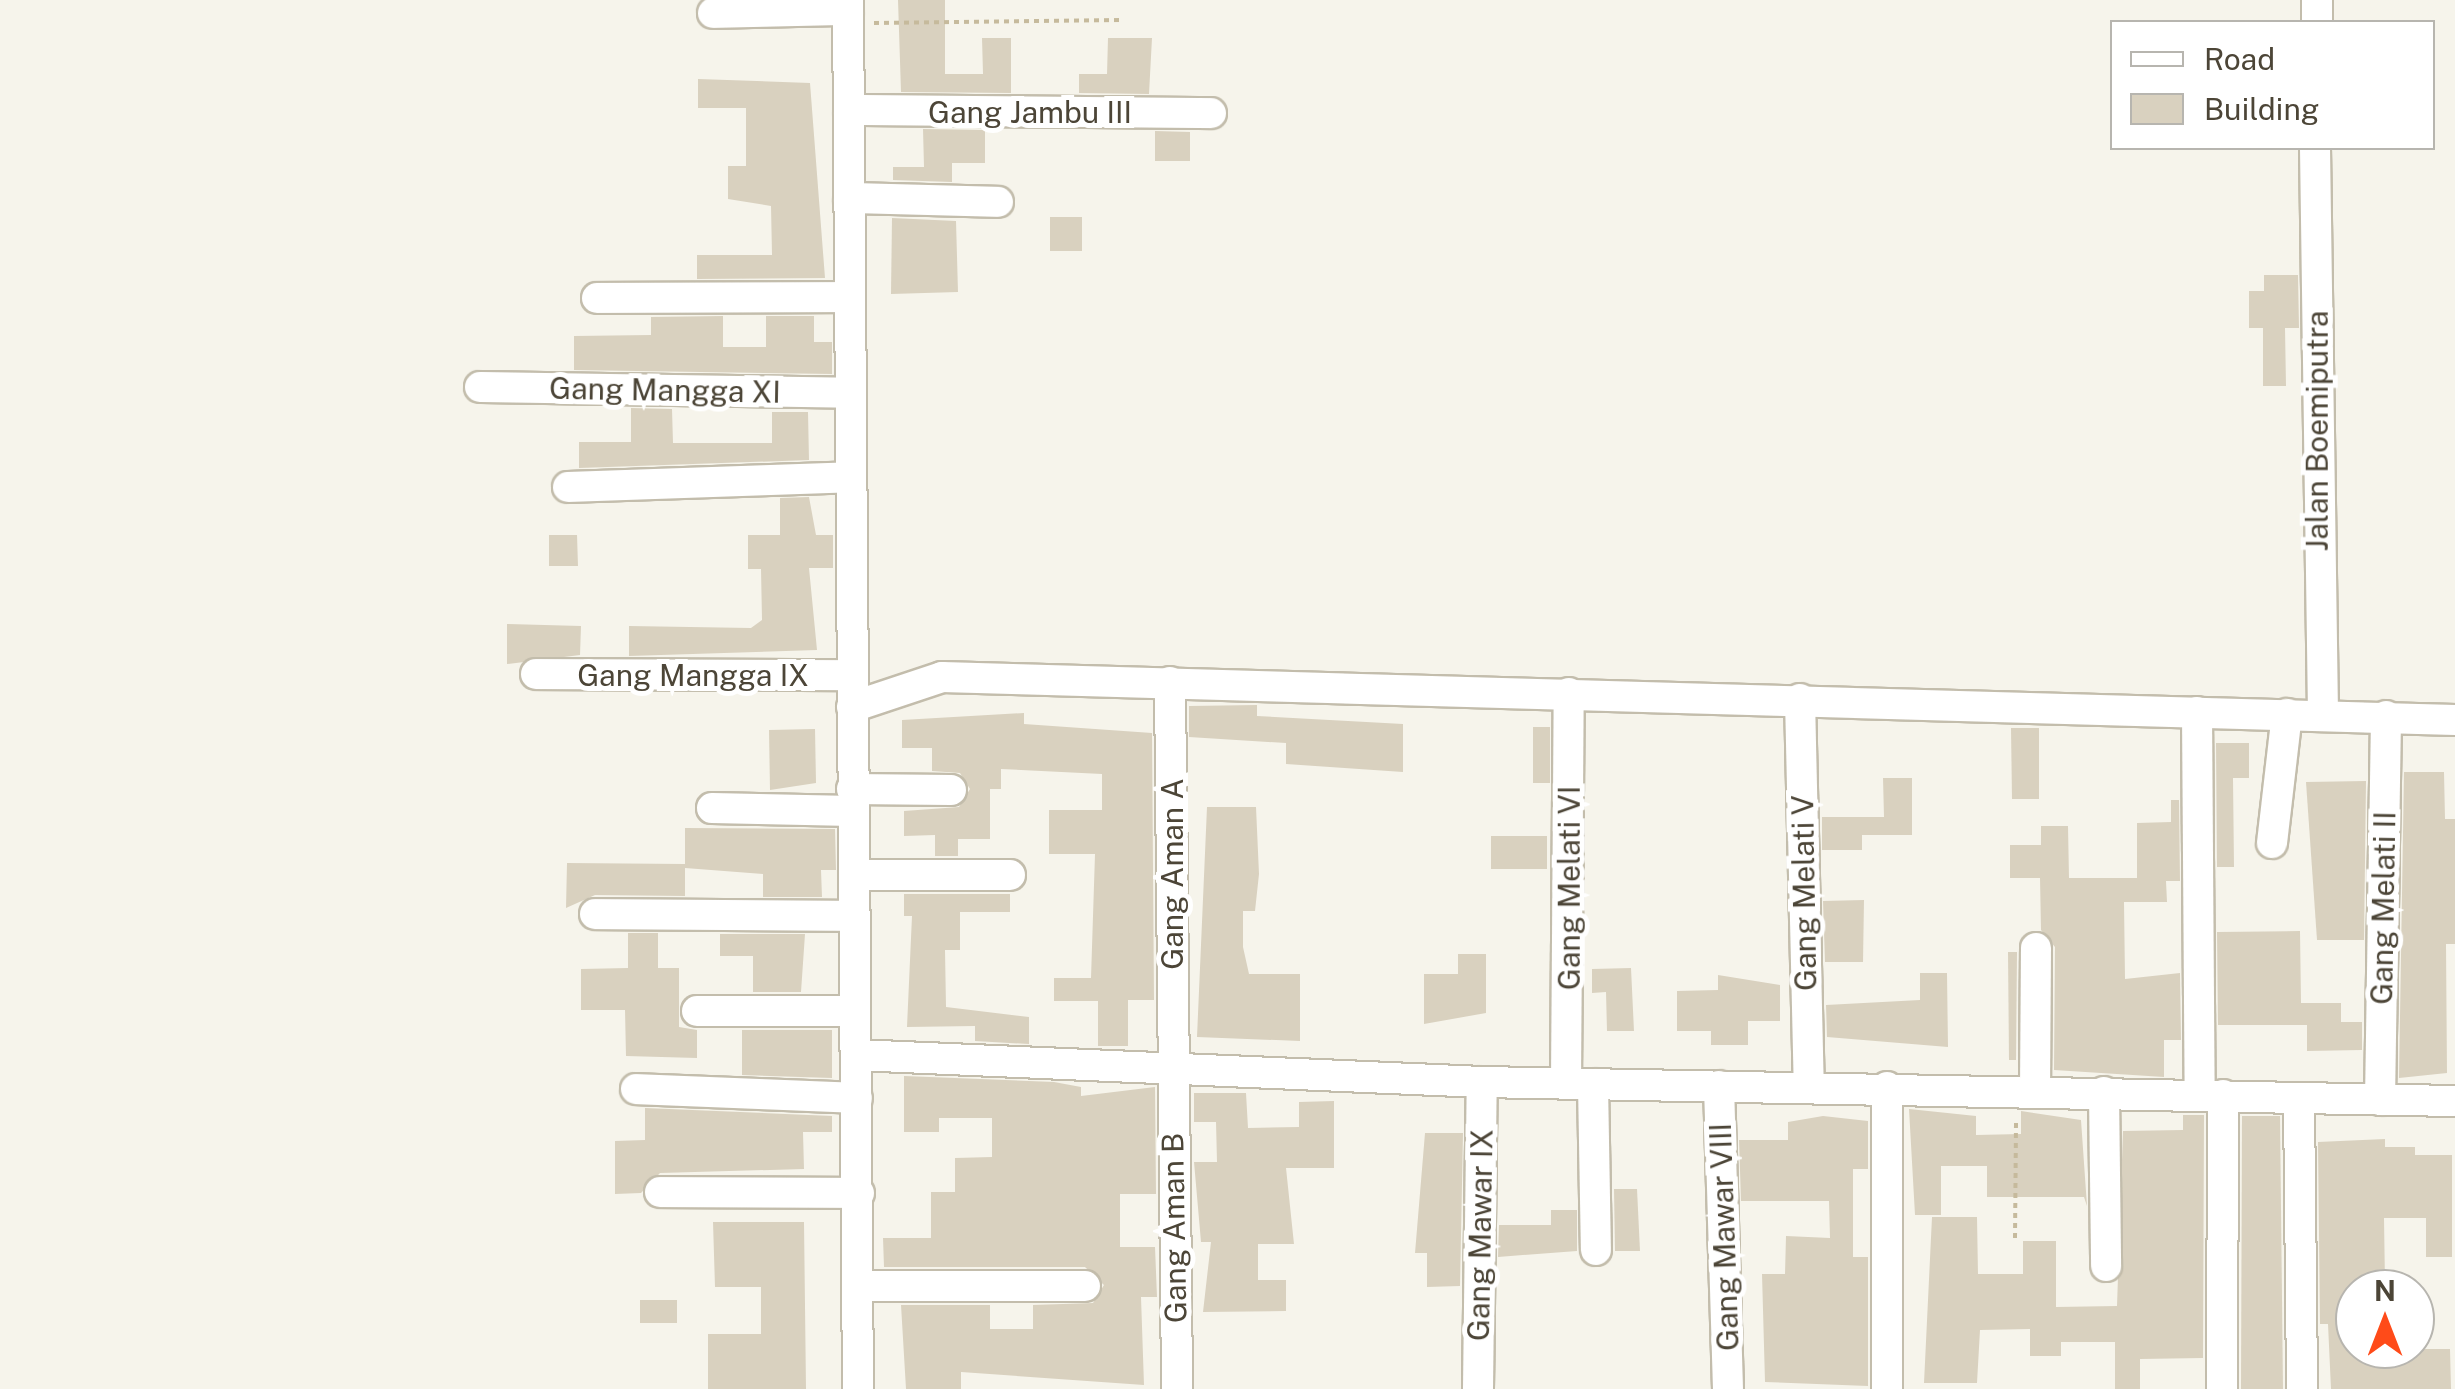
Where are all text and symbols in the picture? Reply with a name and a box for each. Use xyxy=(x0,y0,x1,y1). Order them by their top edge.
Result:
legend xyxy=(2110,20,2435,150)
text: Road xyxy=(2204,41,2275,77)
text: Building xyxy=(2204,91,2319,127)
street label: Gang Jambu III xyxy=(928,94,1132,130)
street label: Jalan Boemiputra xyxy=(2299,311,2335,551)
street label: Gang Mangga XI xyxy=(549,370,781,410)
street label: Gang Mangga IX xyxy=(577,657,809,693)
street label: Gang Aman A xyxy=(1154,778,1190,970)
street label: Gang Melati VI xyxy=(1551,785,1587,991)
street label: Gang Melati V xyxy=(1784,794,1824,992)
street label: Gang Melati II xyxy=(2363,811,2403,1005)
street label: Gang Mawar VIII xyxy=(1702,1122,1746,1352)
street label: Gang Mawar IX xyxy=(1460,1129,1500,1341)
street label: Gang Aman B xyxy=(1154,1133,1194,1323)
north arrow xyxy=(2335,1269,2435,1369)
text: N xyxy=(2374,1274,2396,1307)

